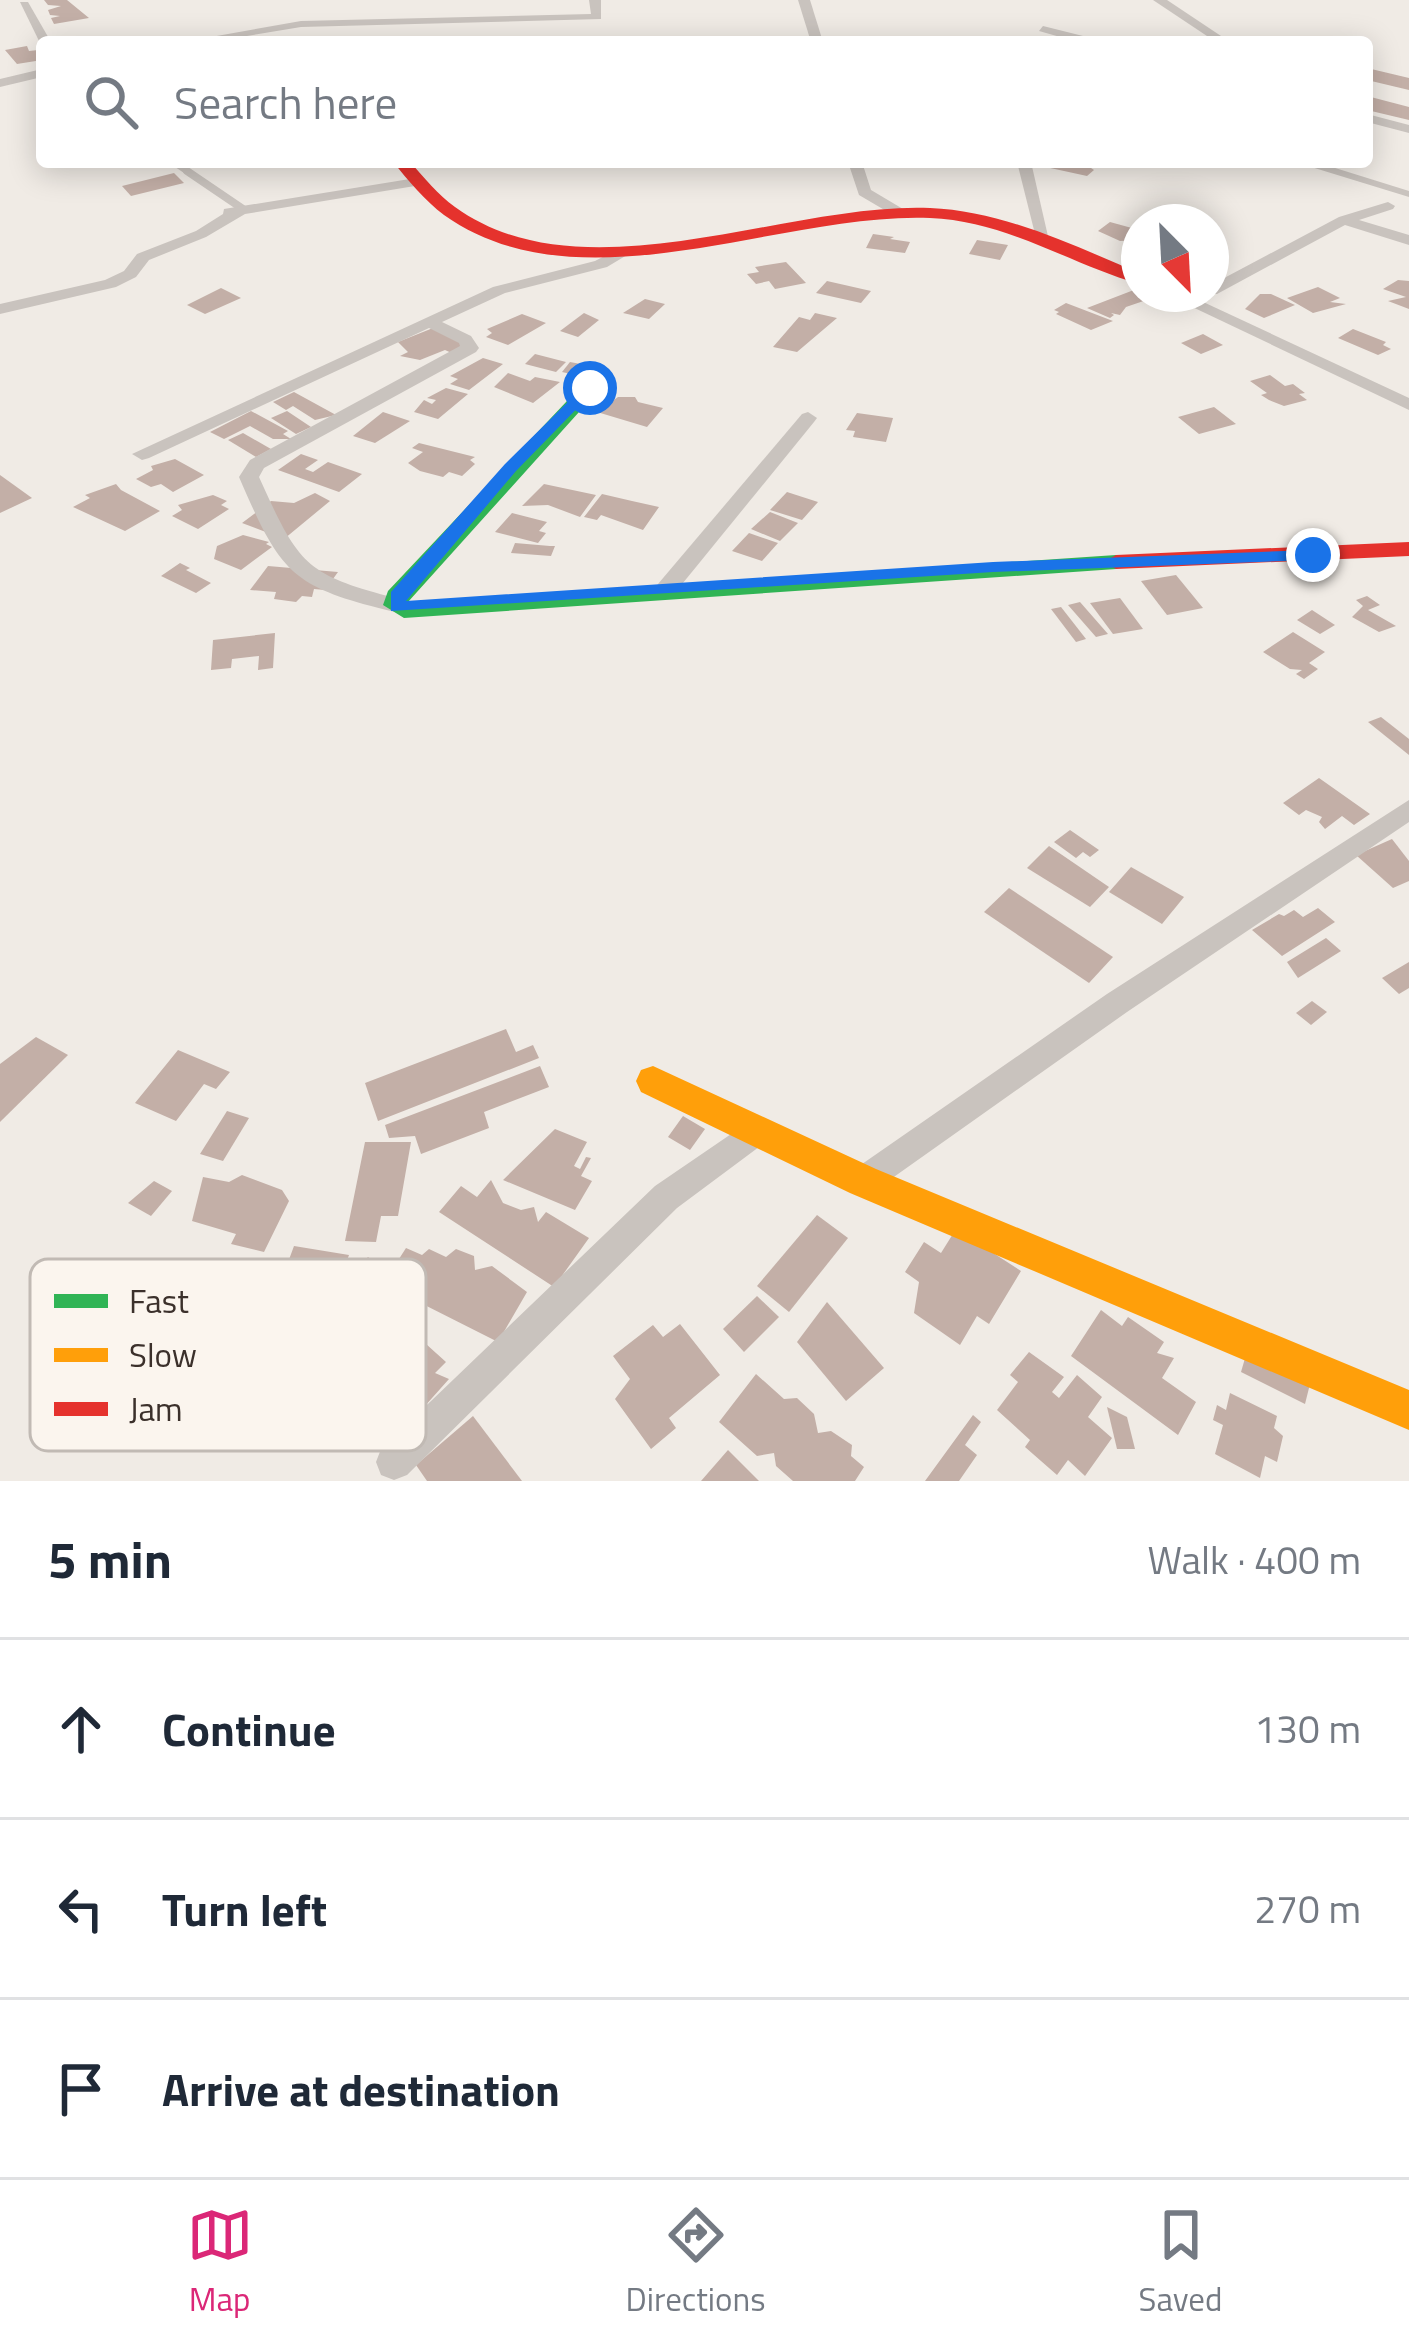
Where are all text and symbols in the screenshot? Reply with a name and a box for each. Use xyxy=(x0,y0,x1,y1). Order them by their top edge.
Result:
search box xyxy=(36,36,1373,168)
text: Search here xyxy=(174,68,397,136)
icon: search xyxy=(78,69,144,135)
north arrow xyxy=(1121,204,1229,312)
route start xyxy=(563,361,617,415)
route end xyxy=(1286,528,1340,582)
legend xyxy=(30,1259,426,1451)
text: Fast xyxy=(129,1276,189,1326)
text: Slow xyxy=(129,1330,197,1380)
text: Jam xyxy=(129,1384,183,1434)
text: 5 min xyxy=(48,1520,172,1598)
text: Walk · 400 m xyxy=(1147,1530,1361,1589)
text: Continue xyxy=(162,1695,336,1763)
icon: ahead xyxy=(48,1696,114,1762)
text: 130 m xyxy=(1254,1699,1361,1758)
text: Turn left xyxy=(162,1875,327,1943)
icon: left xyxy=(48,1876,114,1942)
text: 270 m xyxy=(1254,1879,1361,1938)
text: Arrive at destination xyxy=(162,2055,560,2123)
icon: arrive xyxy=(48,2056,114,2122)
tab: Map xyxy=(187,2202,253,2324)
tab: Directions xyxy=(626,2202,766,2324)
tab: Saved xyxy=(1139,2202,1222,2324)

